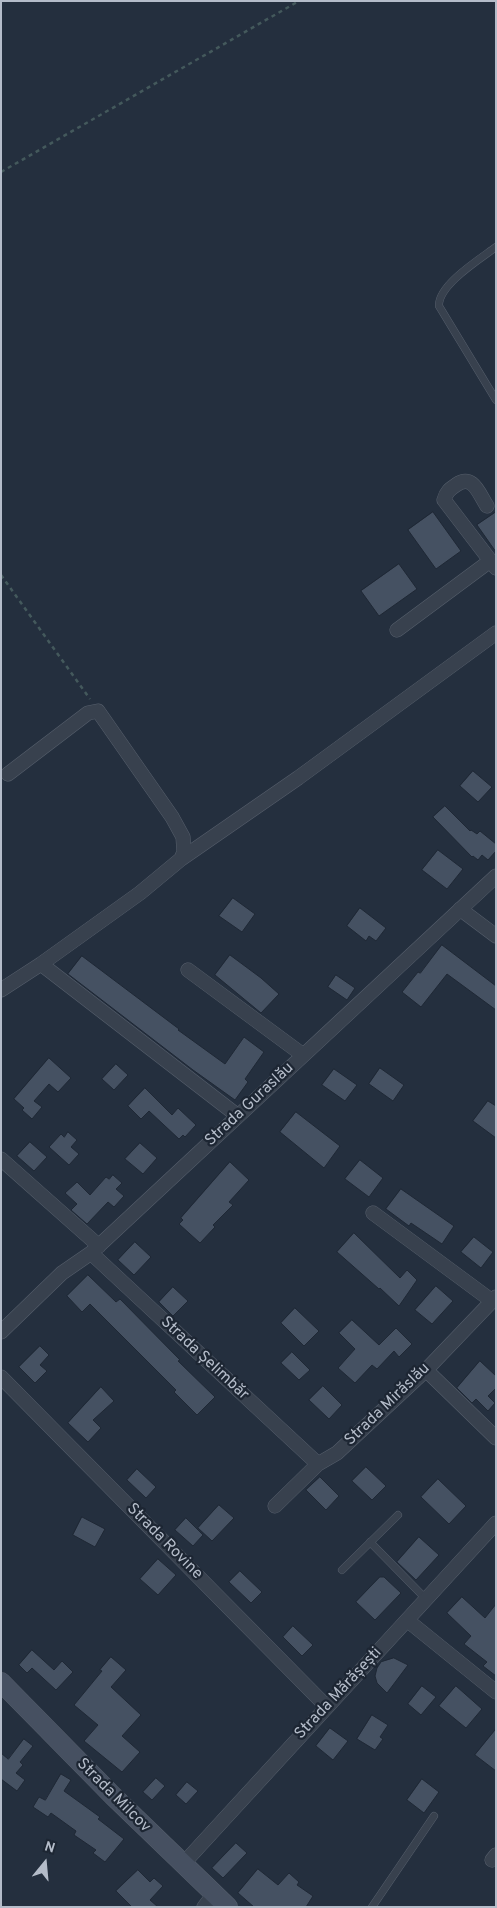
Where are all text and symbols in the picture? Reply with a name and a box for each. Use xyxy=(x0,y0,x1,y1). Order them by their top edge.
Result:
street label: Strada Guraslău xyxy=(202,1059,298,1151)
street label: Strada Șelimbăr xyxy=(156,1313,252,1405)
street label: Strada Mirăslău xyxy=(341,1360,435,1450)
street label: Strada Rovine xyxy=(122,1500,206,1584)
street label: Strada Mărășești xyxy=(292,1644,386,1744)
street label: Strada Milcov xyxy=(72,1755,154,1837)
north arrow xyxy=(20,1838,70,1888)
text: N xyxy=(42,1839,57,1858)

